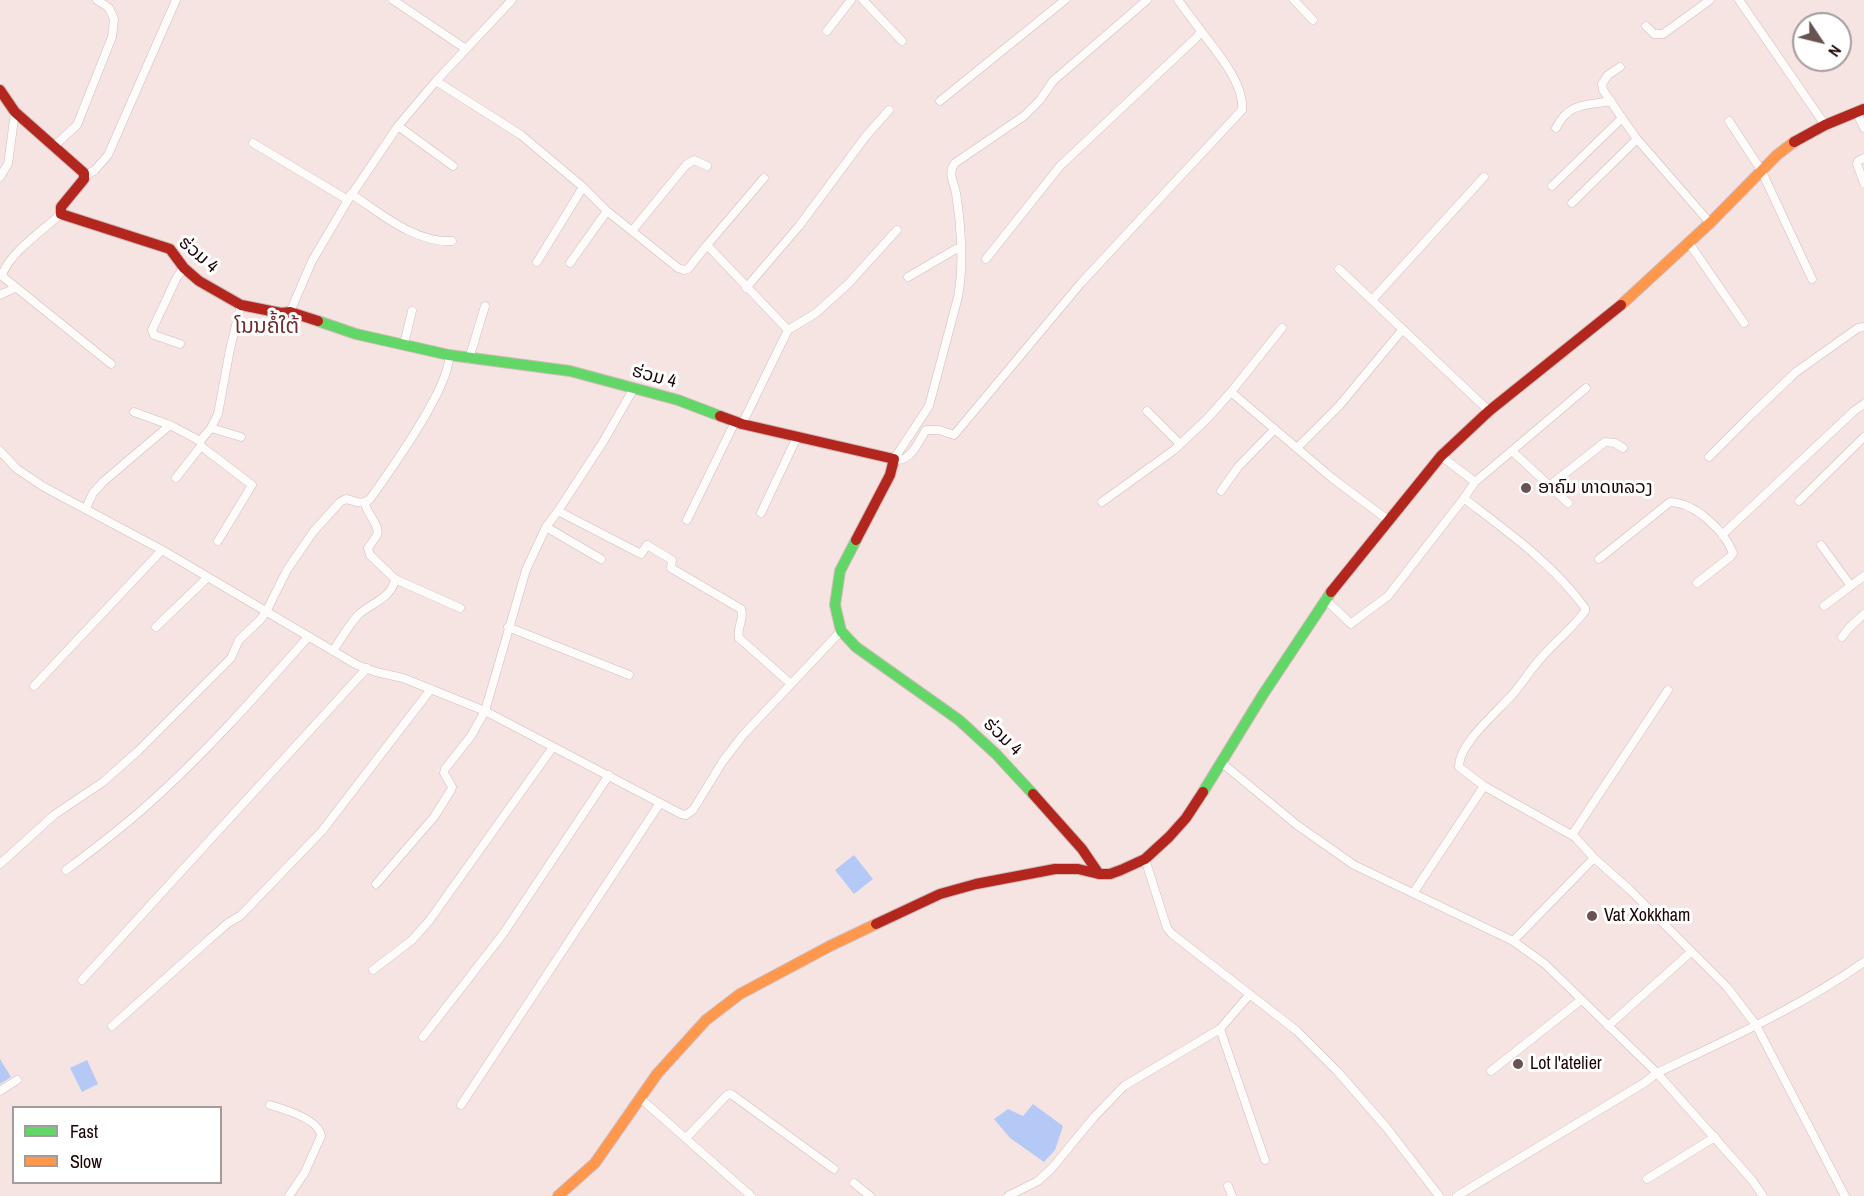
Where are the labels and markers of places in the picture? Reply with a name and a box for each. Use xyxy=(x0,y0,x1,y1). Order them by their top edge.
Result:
place label: ອາຄົມ ທາດຫລວງ xyxy=(1538,477,1653,499)
marker: ອາຄົມ ທາດຫລວງ xyxy=(1519,481,1533,495)
place label: Vat Xokkham xyxy=(1604,905,1690,927)
marker: Vat Xokkham xyxy=(1585,909,1599,923)
place label: Lot l'atelier xyxy=(1530,1053,1602,1075)
marker: Lot l'atelier xyxy=(1511,1057,1525,1071)

